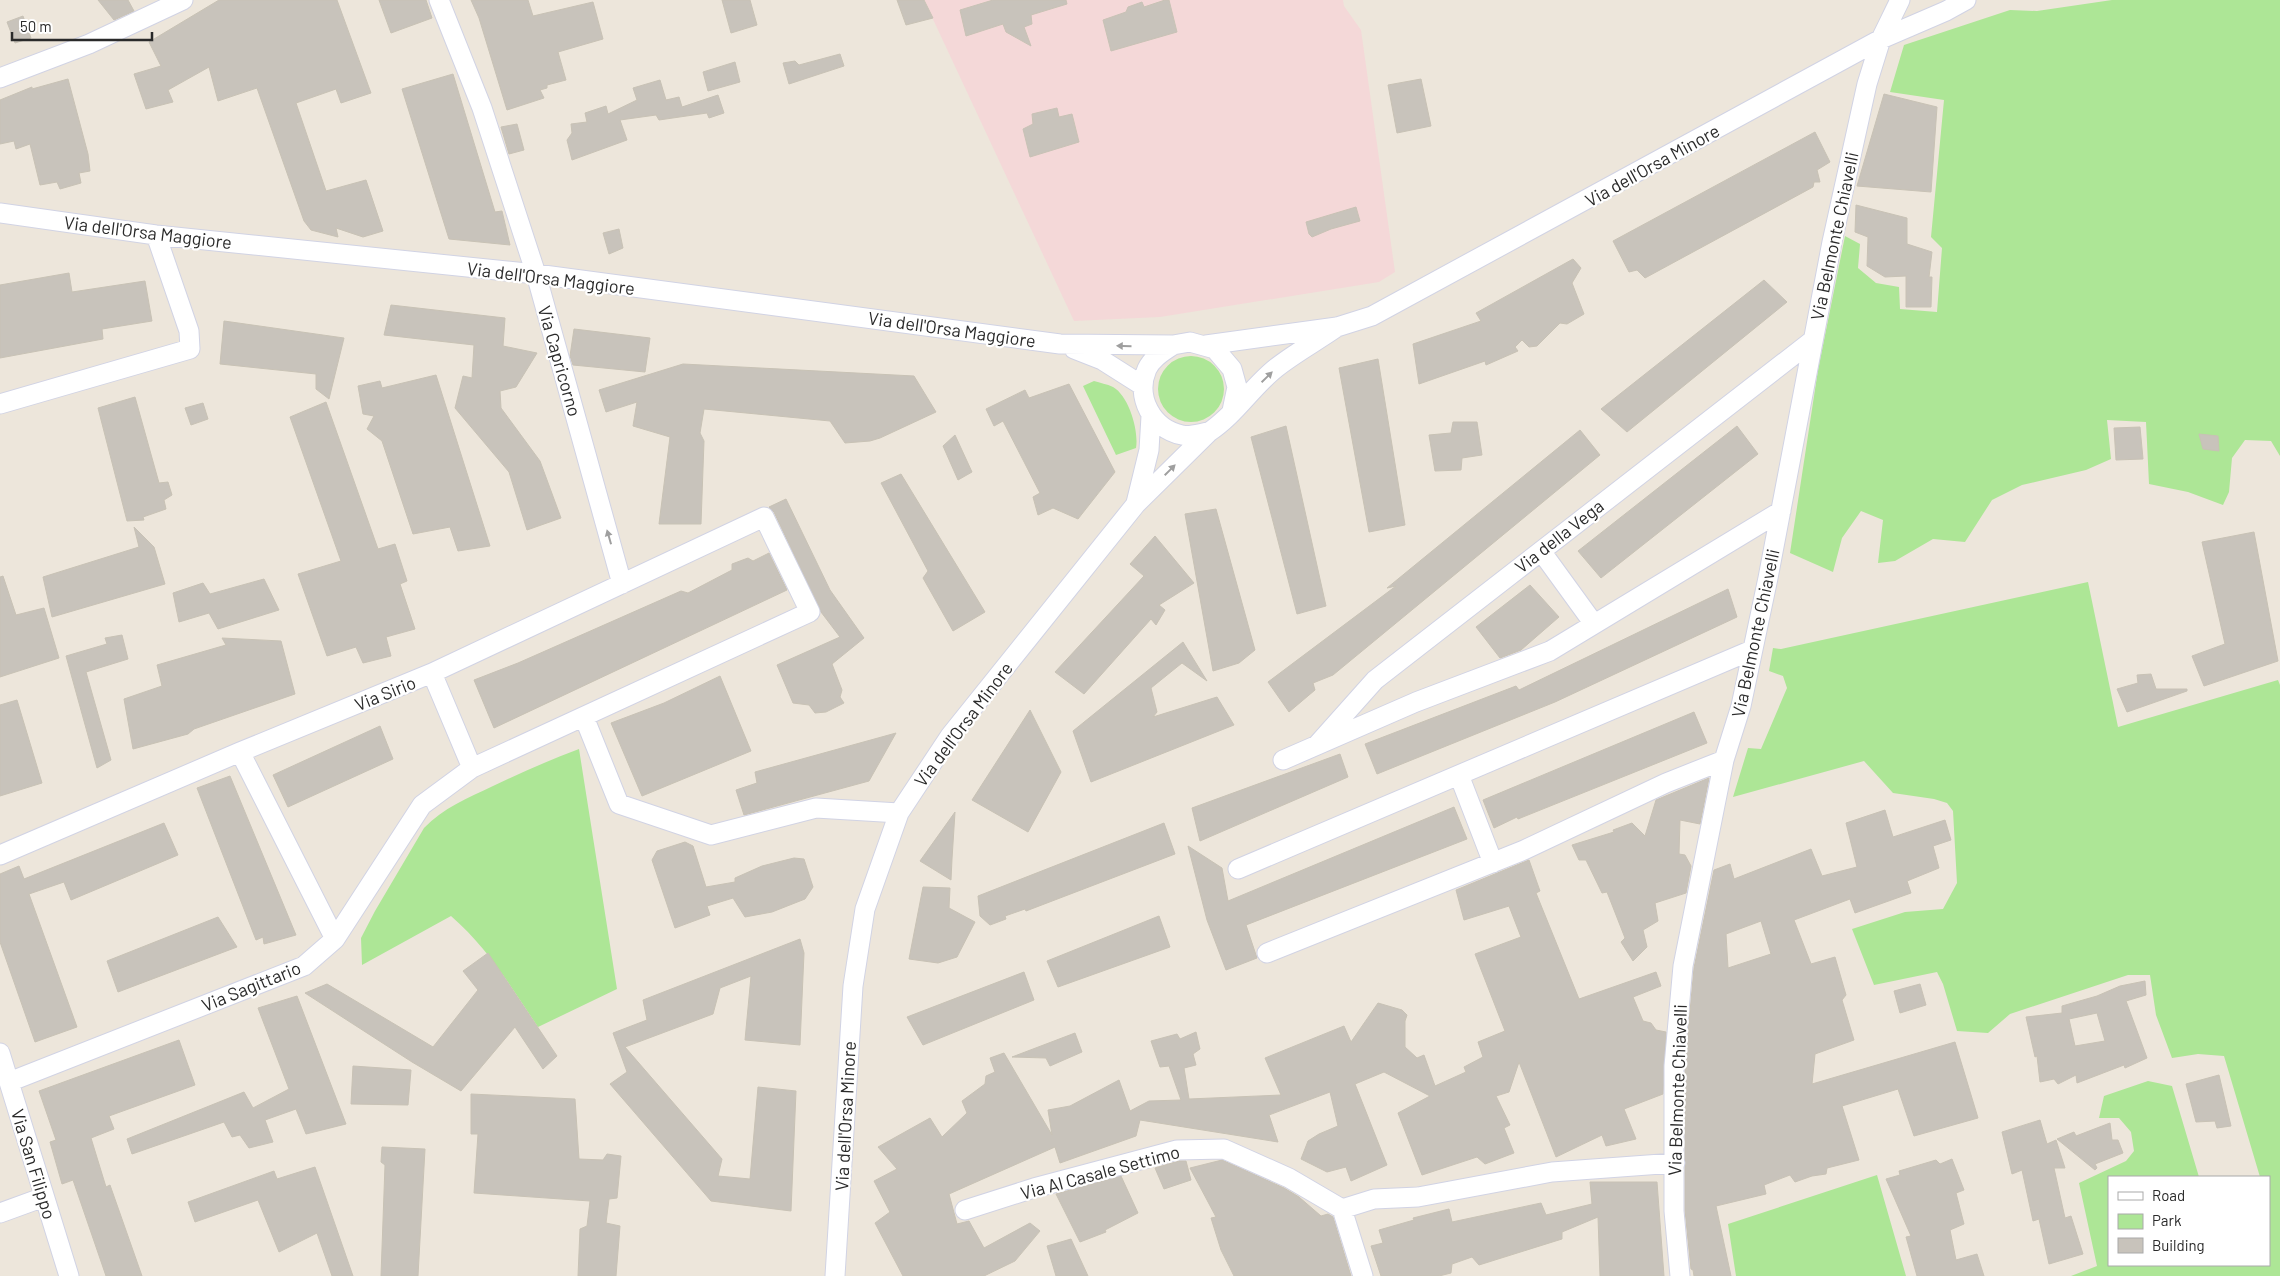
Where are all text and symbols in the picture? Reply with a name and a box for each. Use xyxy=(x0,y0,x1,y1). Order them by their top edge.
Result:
scale bar xyxy=(12,10,152,42)
text: 50 m xyxy=(20,17,52,35)
street label: Via dell'Orsa Minore xyxy=(1581,119,1723,211)
street label: Via Belmonte Chiavelli xyxy=(1805,150,1863,322)
street label: Via dell'Orsa Maggiore xyxy=(63,211,233,253)
street label: Via dell'Orsa Maggiore xyxy=(466,257,636,299)
street label: Via Capricorno xyxy=(534,303,586,419)
street label: Via dell'Orsa Maggiore xyxy=(867,306,1037,352)
one-way arrow xyxy=(1116,341,1132,349)
one-way arrow xyxy=(1260,371,1272,383)
one-way arrow xyxy=(1164,464,1176,476)
street label: Via della Vega xyxy=(1510,495,1608,577)
one-way arrow xyxy=(605,529,613,545)
street label: Via Belmonte Chiavelli xyxy=(1726,547,1784,719)
street label: Via dell'Orsa Minore xyxy=(909,657,1017,791)
street label: Via Sirio xyxy=(351,671,419,715)
street label: Via Sagittario xyxy=(198,956,304,1016)
street label: Via Belmonte Chiavelli xyxy=(1663,1004,1691,1176)
street label: Via dell'Orsa Minore xyxy=(830,1040,860,1192)
street label: Via San Filippo xyxy=(7,1106,61,1222)
street label: Via Al Casale Settimo xyxy=(1018,1140,1182,1204)
legend xyxy=(2108,1176,2270,1266)
text: Road xyxy=(2152,1186,2185,1204)
text: Park xyxy=(2152,1211,2182,1229)
text: Building xyxy=(2152,1236,2205,1254)

